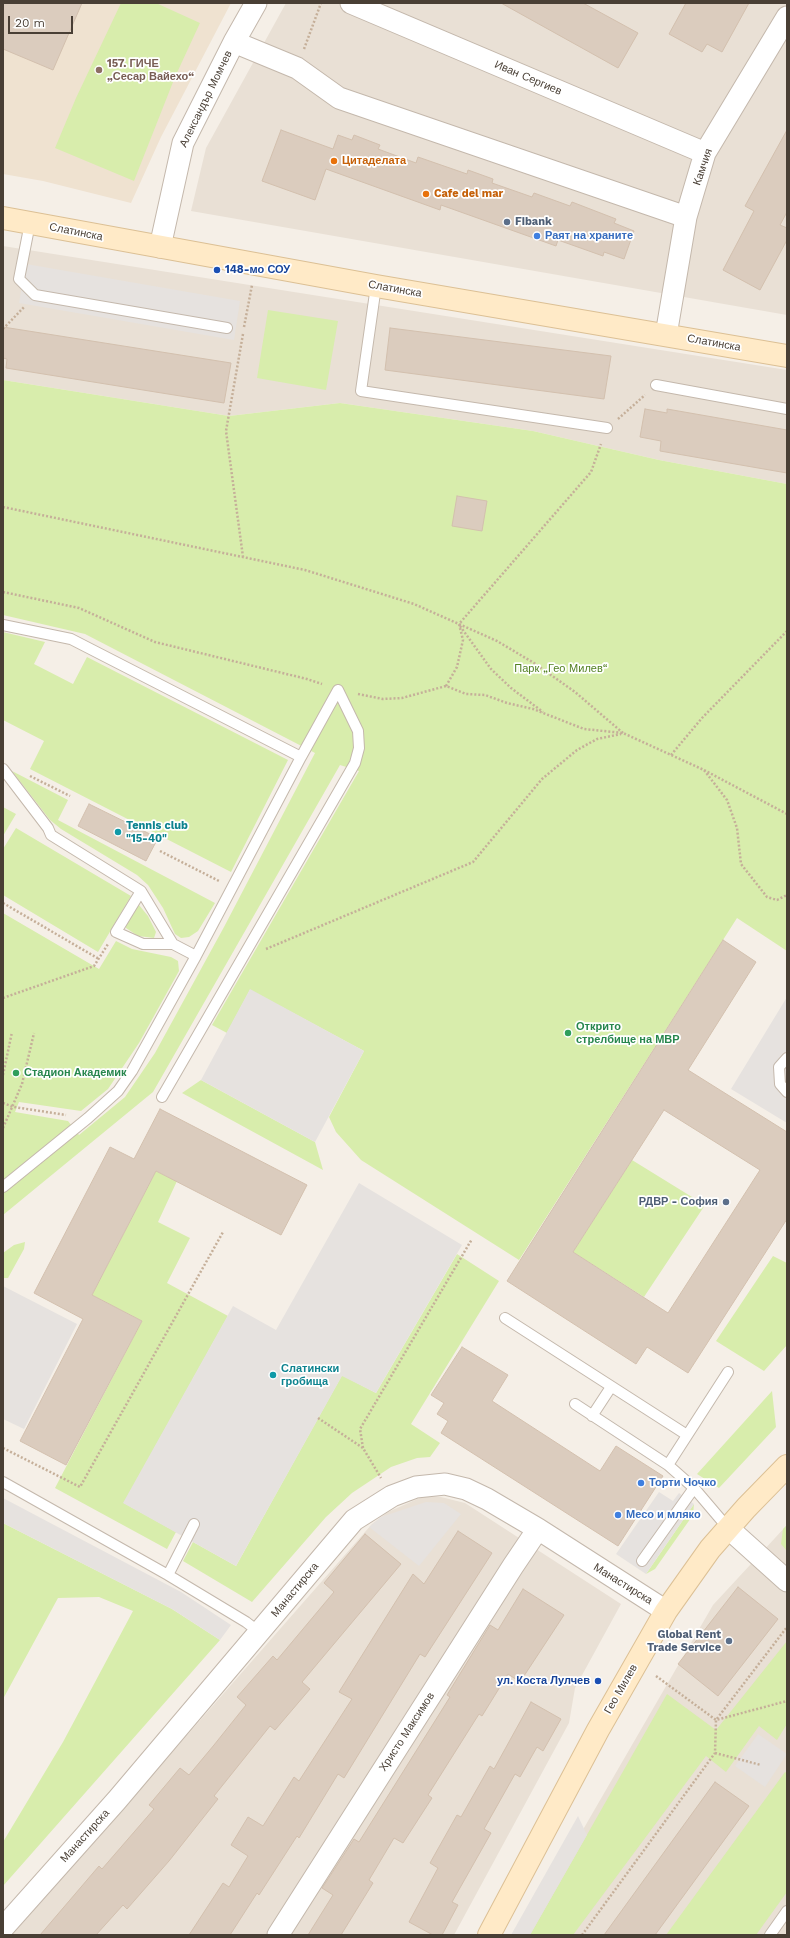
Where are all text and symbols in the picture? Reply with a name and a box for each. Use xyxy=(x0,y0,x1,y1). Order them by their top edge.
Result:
scale bar xyxy=(10,8,75,34)
text: 20 m xyxy=(15,16,45,30)
street label: Александър Момчев xyxy=(177,48,235,150)
place label: 157. ГИЧЕ „Сесар Вайехо“ xyxy=(107,57,194,83)
street label: Иван Сергиев xyxy=(492,58,564,98)
marker: 157. ГИЧЕ „Сесар Вайехо“ xyxy=(94,65,104,75)
street label: Камчия xyxy=(691,147,715,187)
place label: Цитаделата xyxy=(342,154,406,168)
marker: Цитаделата xyxy=(329,156,339,166)
place label: Cafe del mar xyxy=(434,187,503,201)
marker: Cafe del mar xyxy=(421,189,431,199)
place label: Fibank xyxy=(515,215,552,229)
marker: Fibank xyxy=(502,217,512,227)
street label: Слатинска xyxy=(48,220,104,244)
place label: Раят на храните xyxy=(545,229,633,243)
marker: Раят на храните xyxy=(532,231,542,241)
place label: 148-мо СОУ xyxy=(225,263,290,277)
marker: 148-мо СОУ xyxy=(212,265,222,275)
street label: Слатинска xyxy=(367,278,423,300)
street label: Слатинска xyxy=(686,332,742,354)
park label: Парк „Гео Милев“ xyxy=(514,662,608,676)
place label: Tennis club "15-40" xyxy=(126,819,188,845)
marker: Tennis club "15-40" xyxy=(113,827,123,837)
place label: Открито стрелбище на МВР xyxy=(576,1020,680,1046)
marker: Открито стрелбище на МВР xyxy=(563,1028,573,1038)
place label: Стадион Академик xyxy=(24,1066,127,1080)
marker: Стадион Академик xyxy=(11,1068,21,1078)
place label: РДВР - София xyxy=(639,1195,718,1209)
marker: РДВР - София xyxy=(721,1197,731,1207)
place label: Слатински гробища xyxy=(281,1362,339,1388)
marker: Слатински гробища xyxy=(268,1370,278,1380)
place label: Торти Чочко xyxy=(649,1476,716,1490)
marker: Торти Чочко xyxy=(636,1478,646,1488)
place label: Месо и мляко xyxy=(626,1508,701,1522)
marker: Месо и мляко xyxy=(613,1510,623,1520)
street label: Манастирска xyxy=(268,1560,322,1620)
street label: Манастирска xyxy=(591,1561,655,1607)
place label: Global Rent Trade Service xyxy=(647,1628,721,1654)
marker: Global Rent Trade Service xyxy=(724,1636,734,1646)
street label: Гео Милев xyxy=(602,1662,640,1716)
place label: ул. Коста Лулчев xyxy=(497,1674,590,1688)
marker: ул. Коста Лулчев xyxy=(593,1676,603,1686)
street label: Христо Максимов xyxy=(377,1690,437,1774)
street label: Манастирска xyxy=(58,1807,112,1865)

